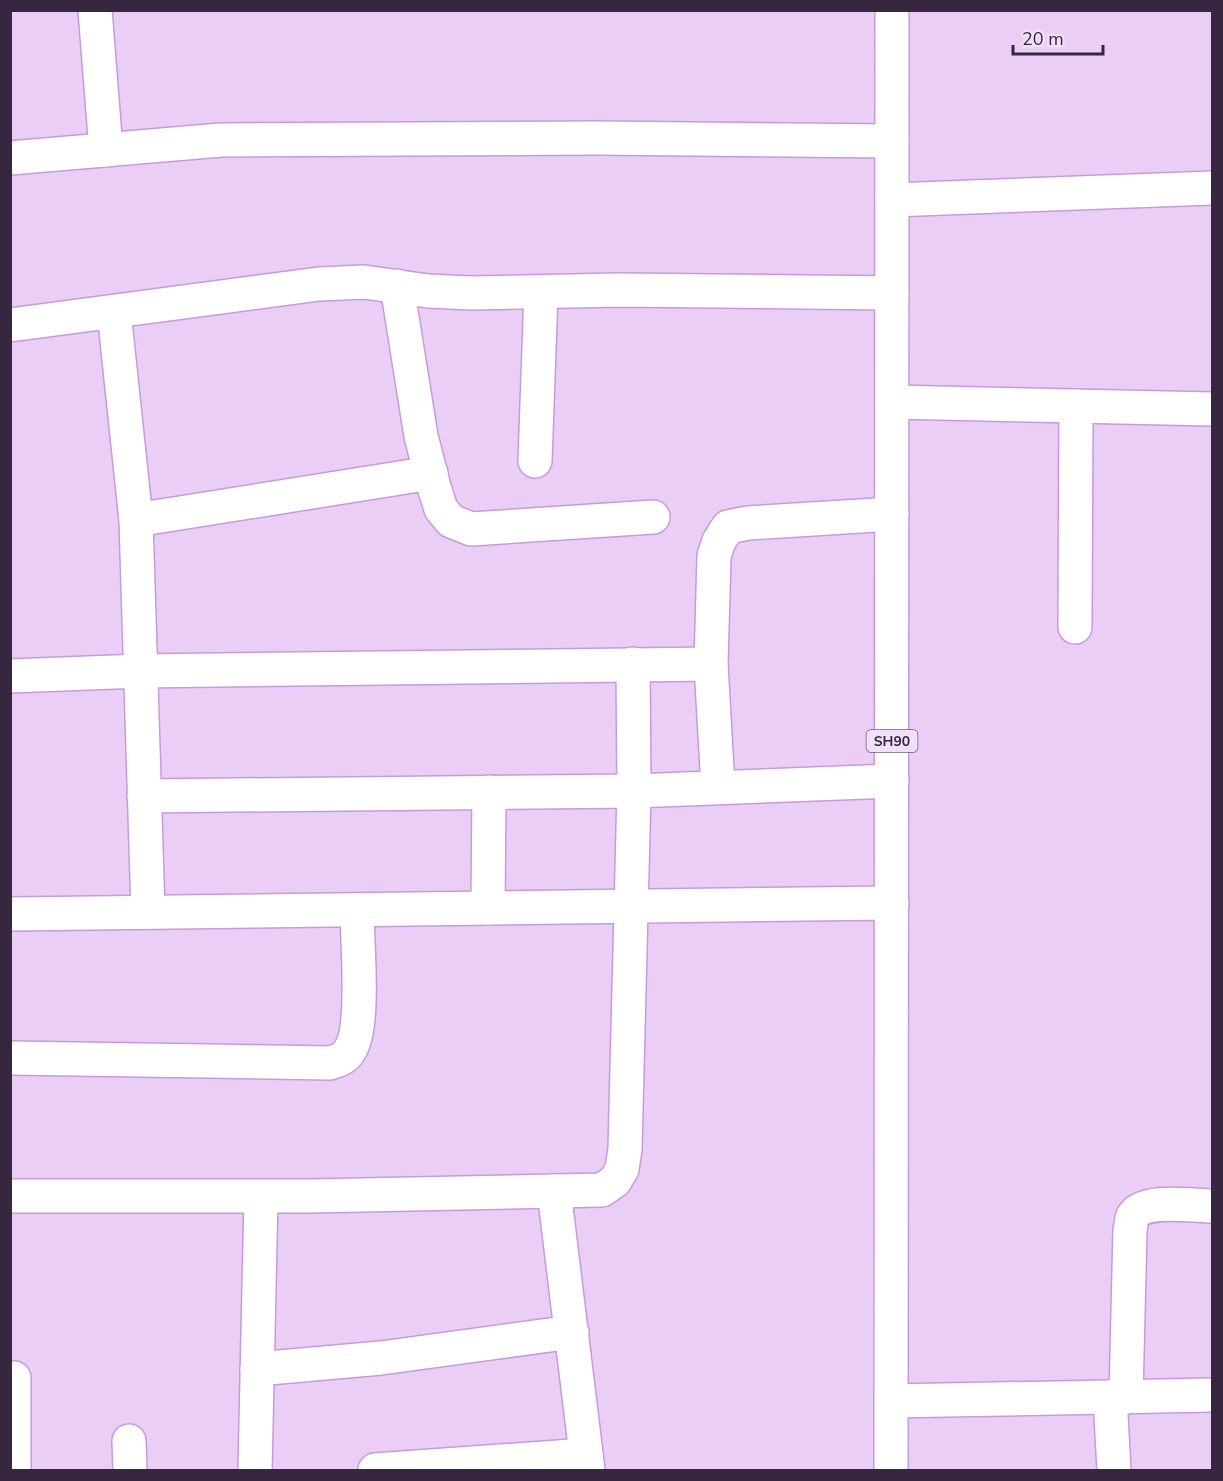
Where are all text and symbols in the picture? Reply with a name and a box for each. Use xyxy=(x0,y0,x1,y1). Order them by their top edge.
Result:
scale bar xyxy=(1013,18,1103,56)
text: 20 m xyxy=(1022,27,1064,51)
road number: SH90 xyxy=(866,730,918,752)

